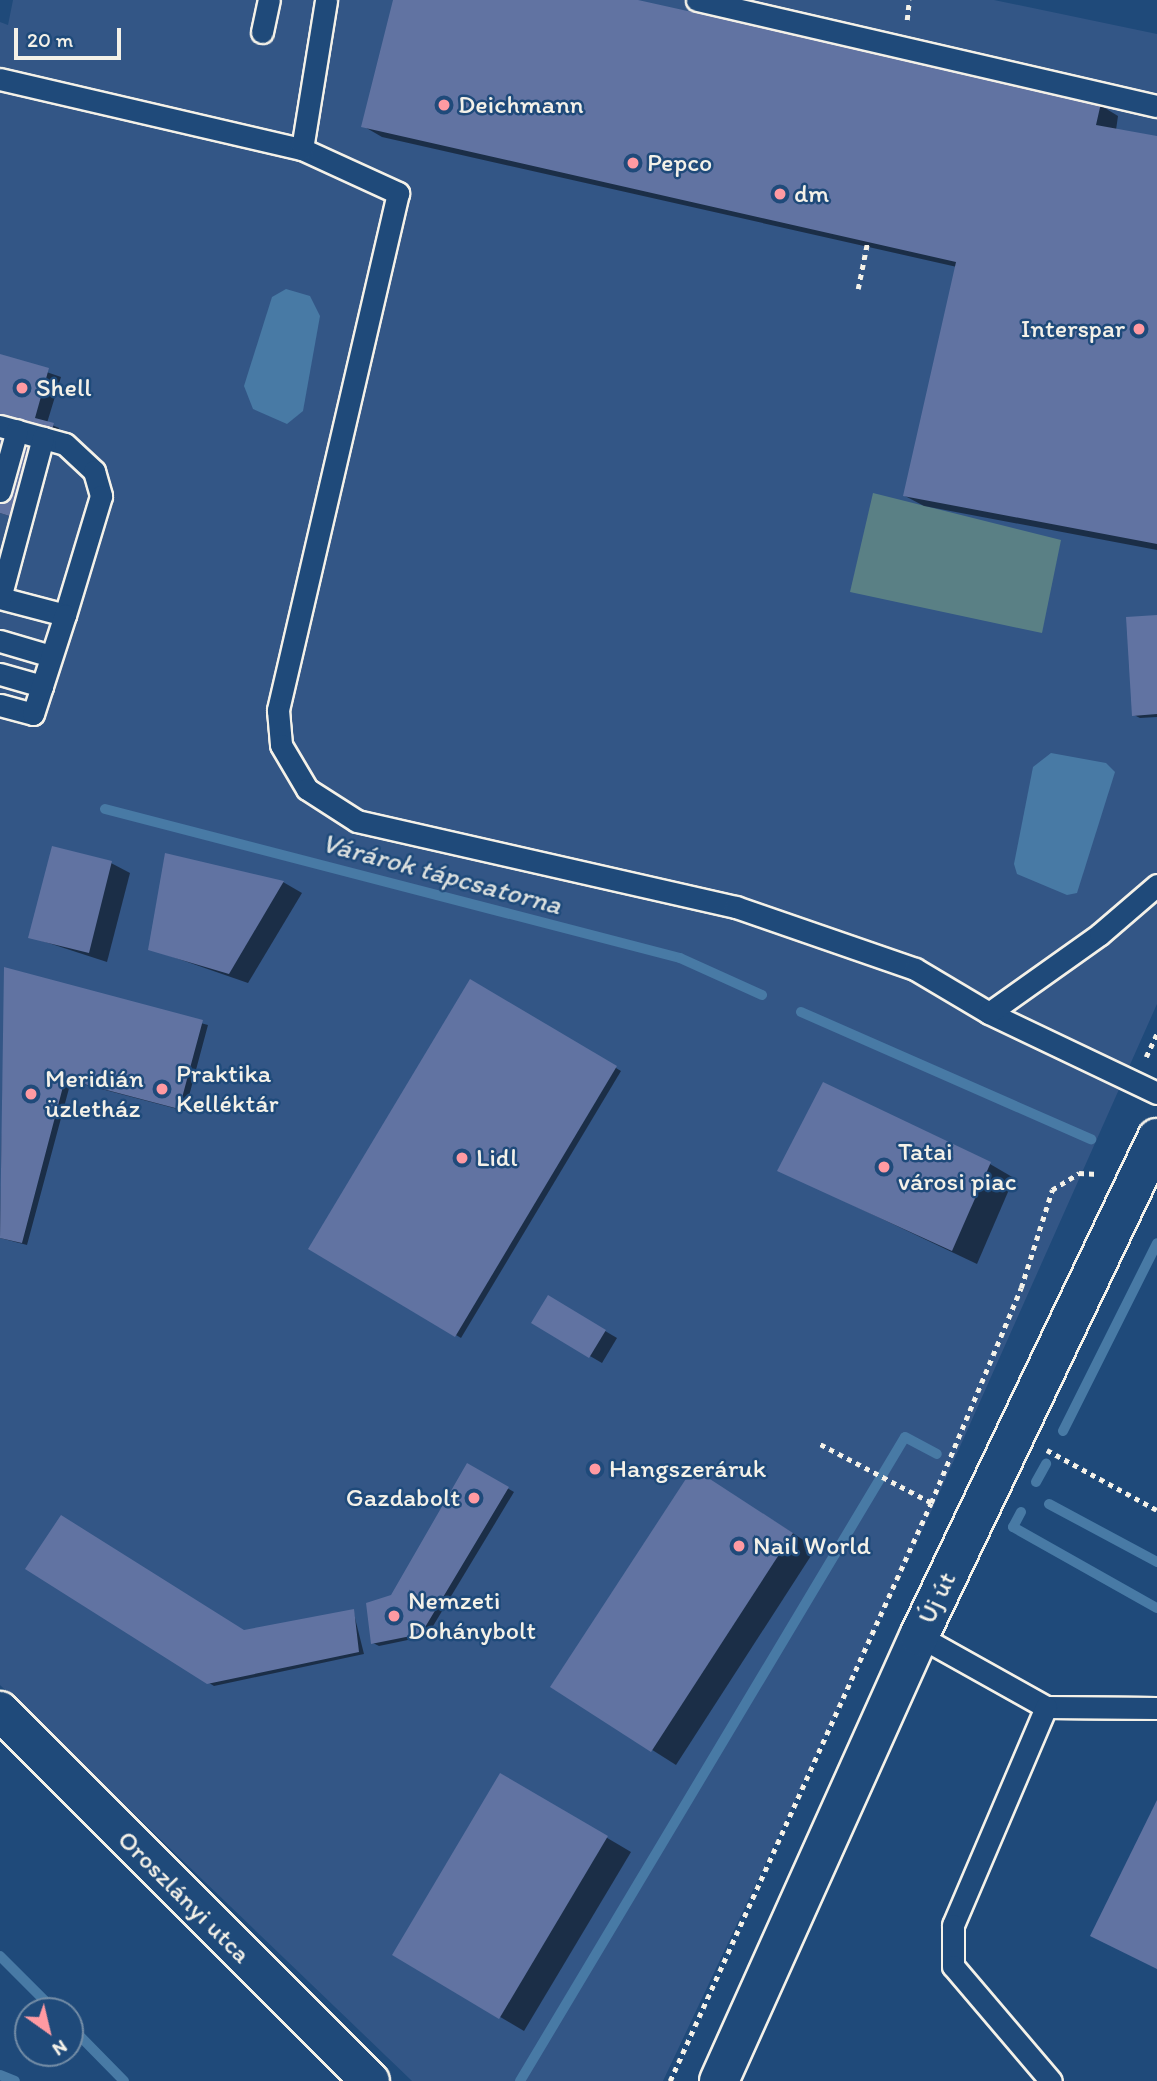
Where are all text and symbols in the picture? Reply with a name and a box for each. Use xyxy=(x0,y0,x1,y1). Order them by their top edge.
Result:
scale bar xyxy=(18,14,124,58)
text: 20 m xyxy=(27,27,73,52)
place label: Deichmann xyxy=(458,89,584,121)
marker: Deichmann xyxy=(436,97,452,113)
place label: Pepco xyxy=(647,147,712,179)
marker: Pepco xyxy=(625,155,641,171)
place label: dm xyxy=(794,178,829,210)
marker: dm xyxy=(772,186,788,202)
place label: Interspar xyxy=(1021,313,1125,345)
marker: Interspar xyxy=(1131,321,1147,337)
place label: Shell xyxy=(36,372,92,404)
marker: Shell xyxy=(14,380,30,396)
water label: Várárok tápcsatorna xyxy=(319,825,565,921)
place label: Praktika Kelléktár xyxy=(176,1058,279,1120)
place label: Meridián üzletház xyxy=(45,1063,144,1124)
marker: Praktika Kelléktár xyxy=(154,1081,170,1097)
marker: Meridián üzletház xyxy=(23,1086,39,1102)
place label: Tatai városi piac xyxy=(898,1136,1016,1198)
place label: Lidl xyxy=(476,1142,517,1174)
marker: Lidl xyxy=(454,1150,470,1166)
marker: Tatai városi piac xyxy=(876,1159,892,1175)
place label: Hangszeráruk xyxy=(609,1453,766,1485)
marker: Hangszeráruk xyxy=(587,1461,603,1477)
place label: Gazdabolt xyxy=(346,1482,460,1514)
marker: Gazdabolt xyxy=(466,1490,482,1506)
place label: Nail World xyxy=(753,1530,870,1562)
marker: Nail World xyxy=(731,1538,747,1554)
street label: Új út xyxy=(911,1567,963,1629)
place label: Nemzeti Dohánybolt xyxy=(408,1585,536,1646)
marker: Nemzeti Dohánybolt xyxy=(386,1608,402,1624)
street label: Oroszlányi utca xyxy=(111,1824,257,1970)
north arrow xyxy=(14,1997,84,2067)
text: N xyxy=(48,2035,72,2061)

